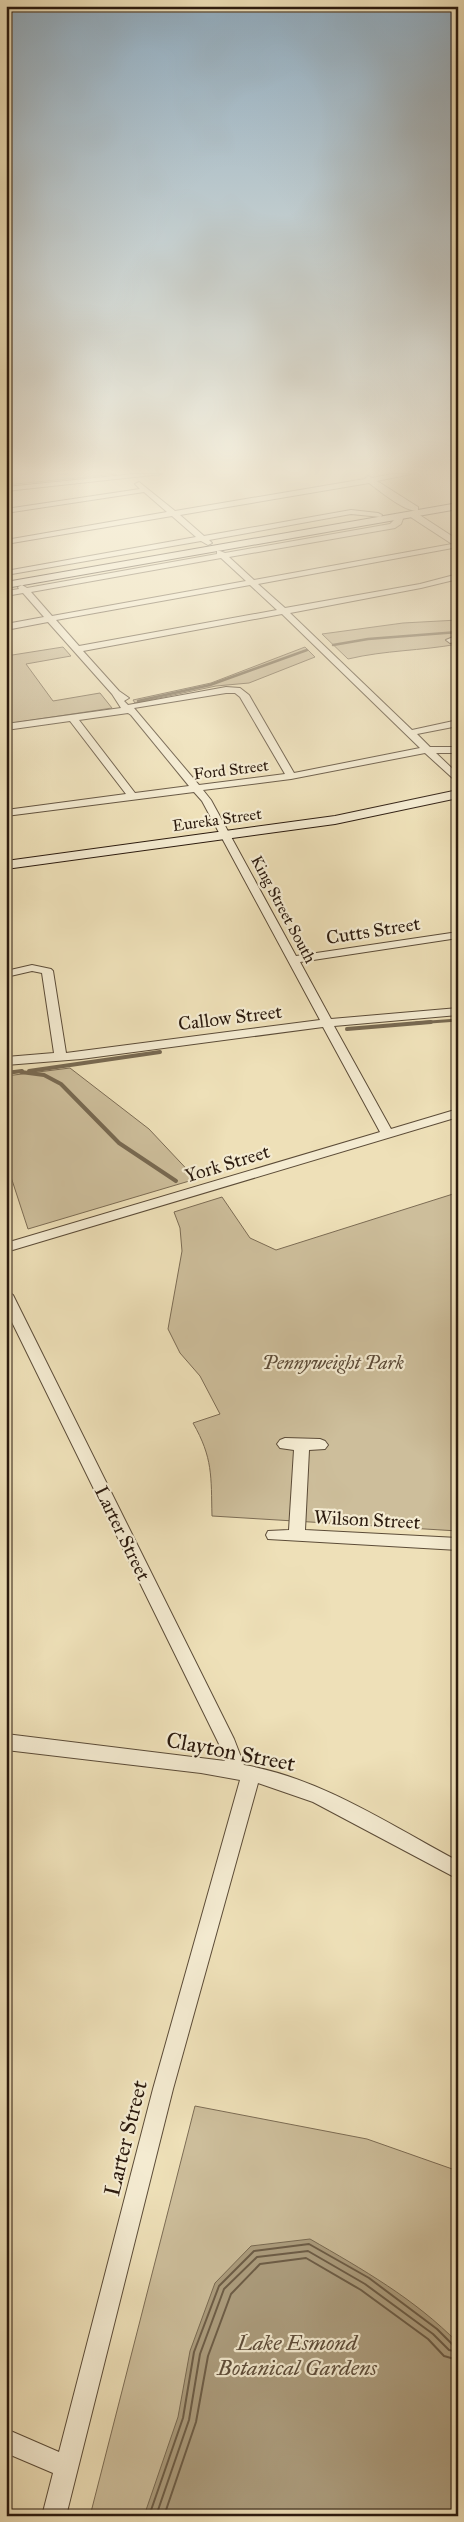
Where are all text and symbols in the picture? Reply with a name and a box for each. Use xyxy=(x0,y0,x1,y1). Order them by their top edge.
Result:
street label: Ford Street xyxy=(192,755,270,784)
street label: Eureka Street xyxy=(171,804,263,835)
street label: King Street South xyxy=(246,852,320,967)
street label: Cutts Street xyxy=(324,912,422,949)
street label: Callow Street xyxy=(177,1000,284,1035)
street label: York Street xyxy=(182,1140,273,1187)
park label: Pennyweight Park xyxy=(262,1351,404,1374)
street label: Larter Street xyxy=(90,1482,155,1584)
street label: Wilson Street xyxy=(313,1505,421,1534)
street label: Clayton Street xyxy=(164,1726,298,1777)
street label: Larter Street xyxy=(98,2077,153,2199)
park label: Lake Esmond Botanical Gardens xyxy=(216,2329,377,2381)

